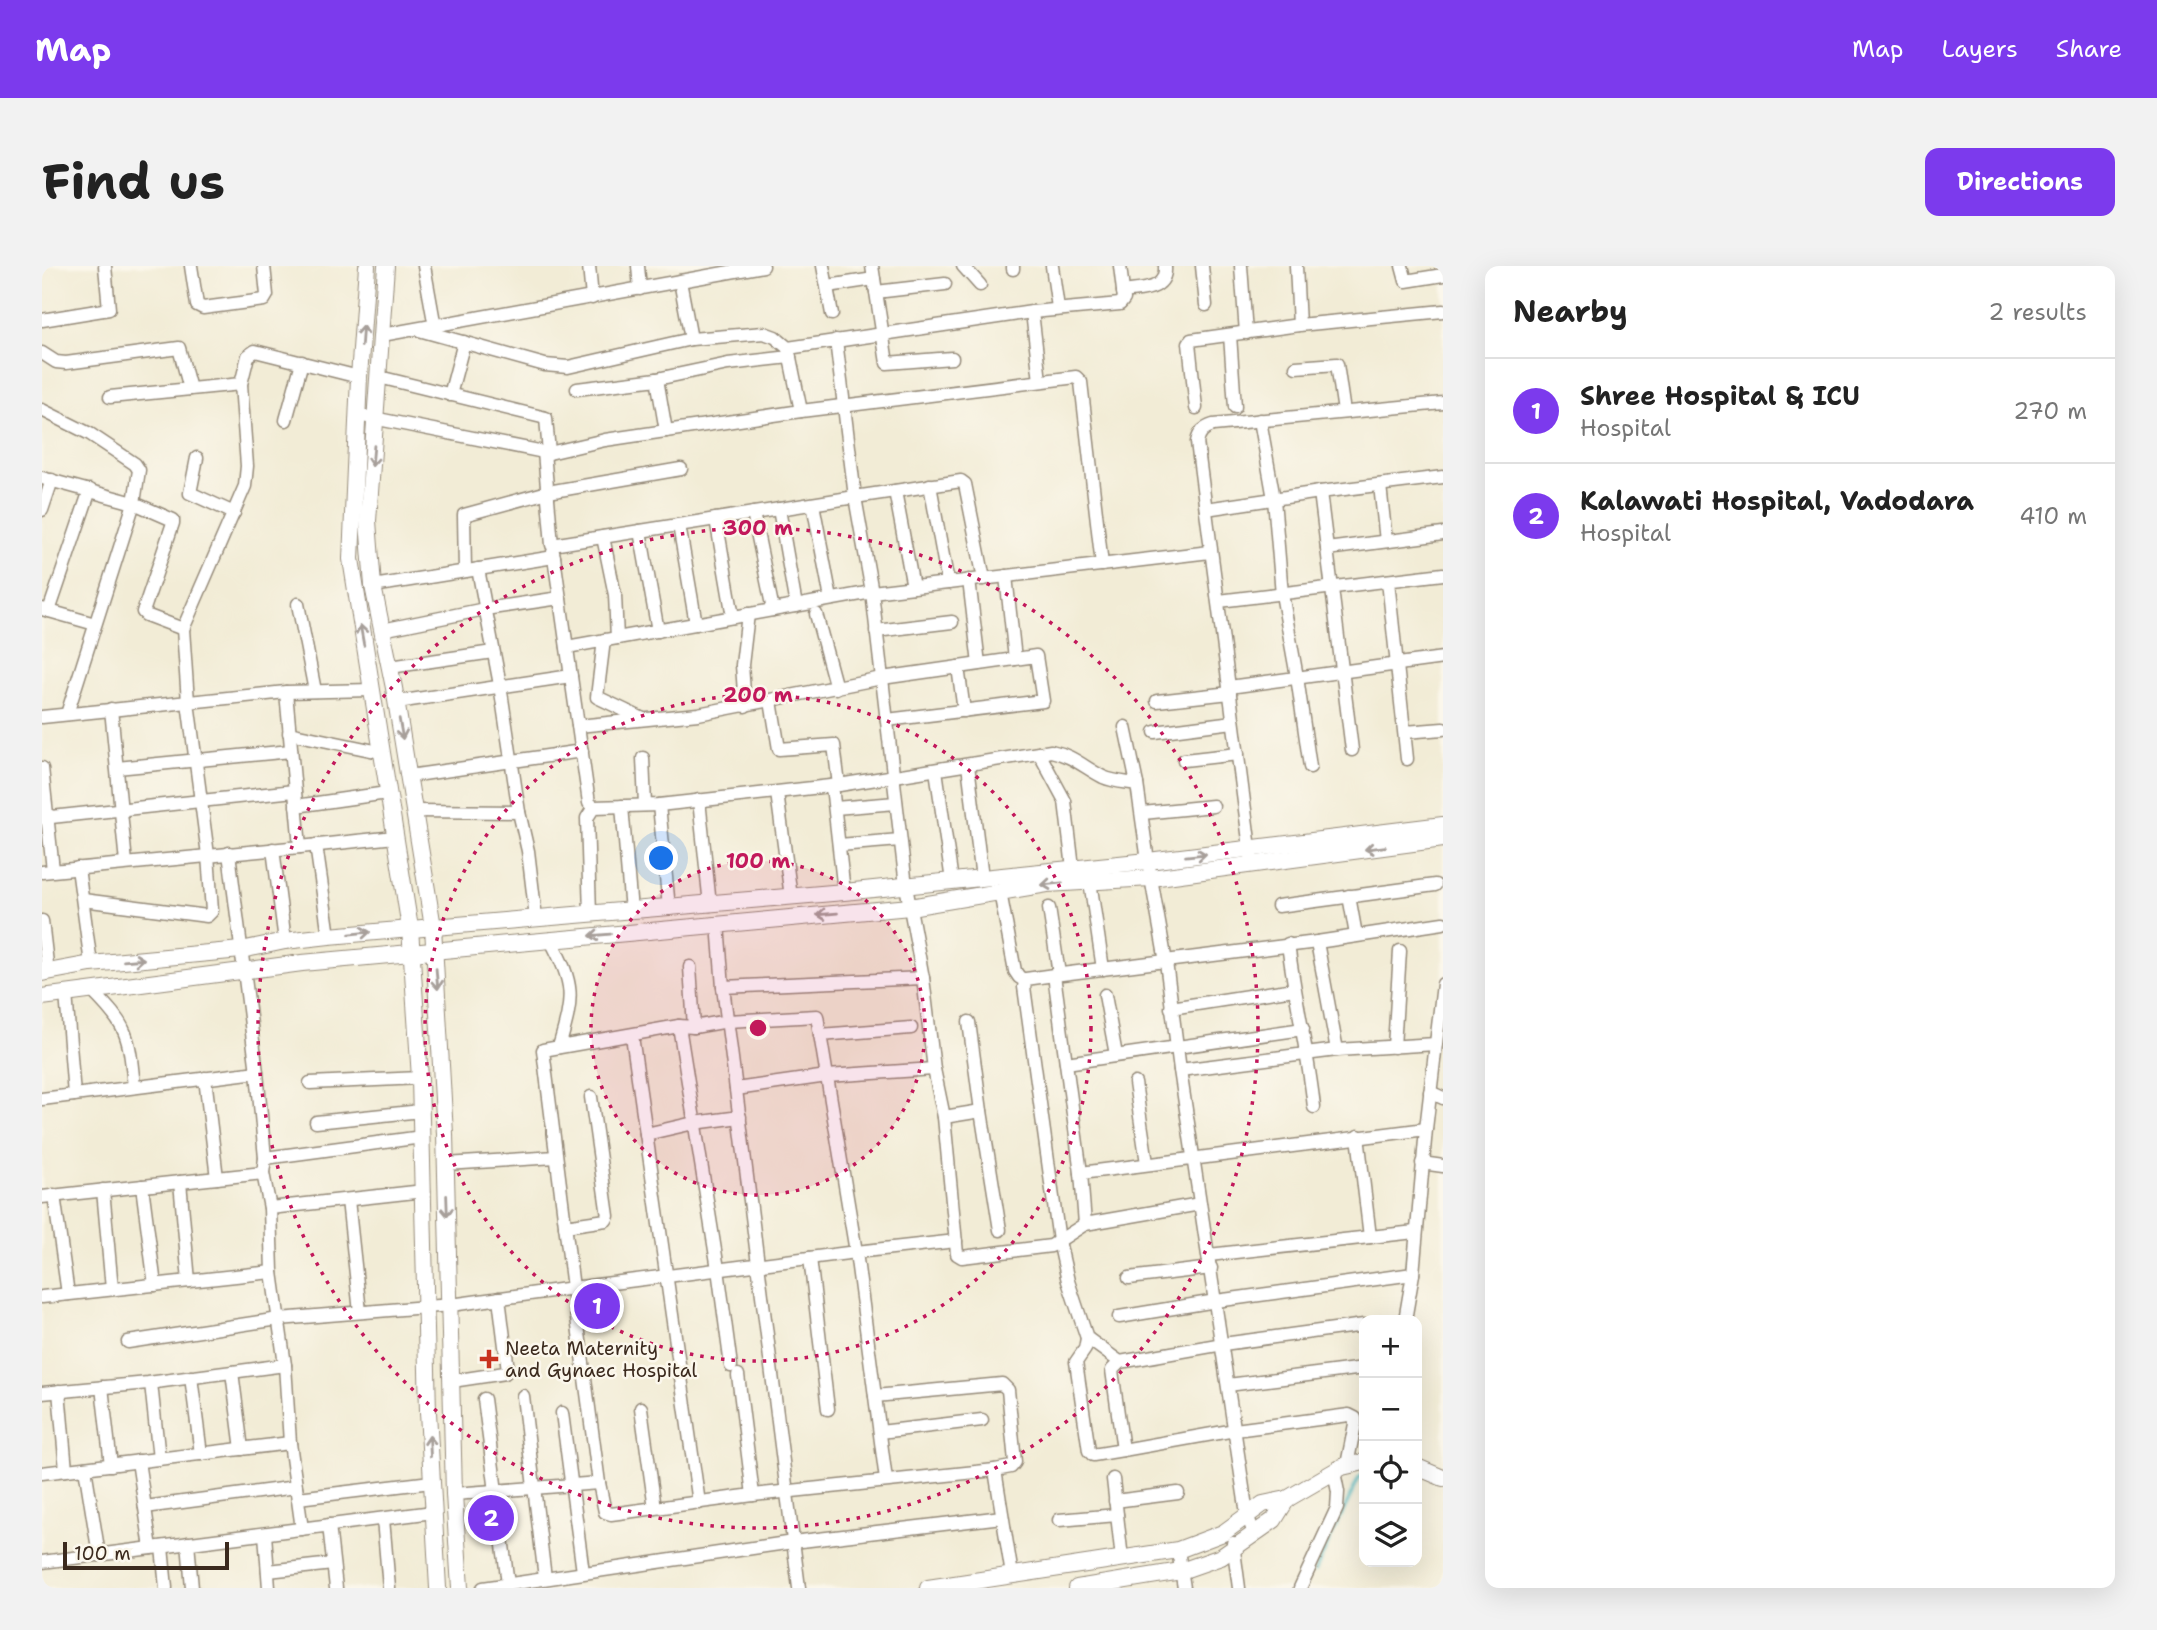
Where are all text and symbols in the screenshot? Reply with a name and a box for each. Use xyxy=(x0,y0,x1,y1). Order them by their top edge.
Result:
text: Map xyxy=(35,27,111,72)
text: Map xyxy=(1852,33,1903,65)
text: Layers xyxy=(1941,33,2018,65)
text: Share xyxy=(2056,33,2122,65)
button: Directions xyxy=(1925,148,2115,216)
text: Find us xyxy=(42,149,225,215)
text: Nearby xyxy=(1513,291,1628,332)
text: 2 results xyxy=(1988,297,2087,327)
one-way arrow xyxy=(356,325,369,347)
text: Shree Hospital & ICU xyxy=(1580,378,1860,413)
text: 1 xyxy=(1531,396,1541,426)
text: 270 m xyxy=(2013,396,2087,426)
text: Hospital xyxy=(1580,413,1671,443)
one-way arrow xyxy=(366,444,379,467)
text: Kalawati Hospital, Vadodara xyxy=(1580,483,1974,518)
text: 2 xyxy=(1528,501,1544,531)
text: 410 m xyxy=(2019,501,2087,531)
text: 300 m xyxy=(723,514,793,542)
text: Hospital xyxy=(1580,518,1671,548)
one-way arrow xyxy=(355,624,368,647)
text: 200 m xyxy=(723,681,793,709)
one-way arrow xyxy=(395,718,408,740)
your location xyxy=(644,841,678,875)
one-way arrow xyxy=(1364,841,1387,854)
text: 100 m xyxy=(726,847,790,875)
one-way arrow xyxy=(1184,849,1207,862)
one-way arrow xyxy=(1042,878,1064,891)
one-way arrow xyxy=(816,908,839,921)
one-way arrow xyxy=(348,926,370,939)
one-way arrow xyxy=(590,929,612,942)
one-way arrow xyxy=(122,954,145,967)
one-way arrow xyxy=(431,967,444,990)
centre of rings xyxy=(746,1016,770,1040)
one-way arrow xyxy=(440,1194,453,1217)
pin: 1 xyxy=(574,1280,620,1332)
map controls xyxy=(1359,1315,1422,1567)
button: + xyxy=(1359,1315,1422,1378)
place label: Neeta Maternity and Gynaec Hospital xyxy=(505,1336,698,1383)
marker: Neeta Maternity and Gynaec Hospital xyxy=(479,1349,499,1369)
button: − xyxy=(1359,1378,1422,1441)
one-way arrow xyxy=(423,1435,436,1458)
button: locate xyxy=(1359,1441,1422,1504)
pin: 2 xyxy=(468,1492,514,1544)
button: layers xyxy=(1359,1504,1422,1567)
scale bar xyxy=(63,1539,229,1571)
text: 100 m xyxy=(74,1541,131,1566)

